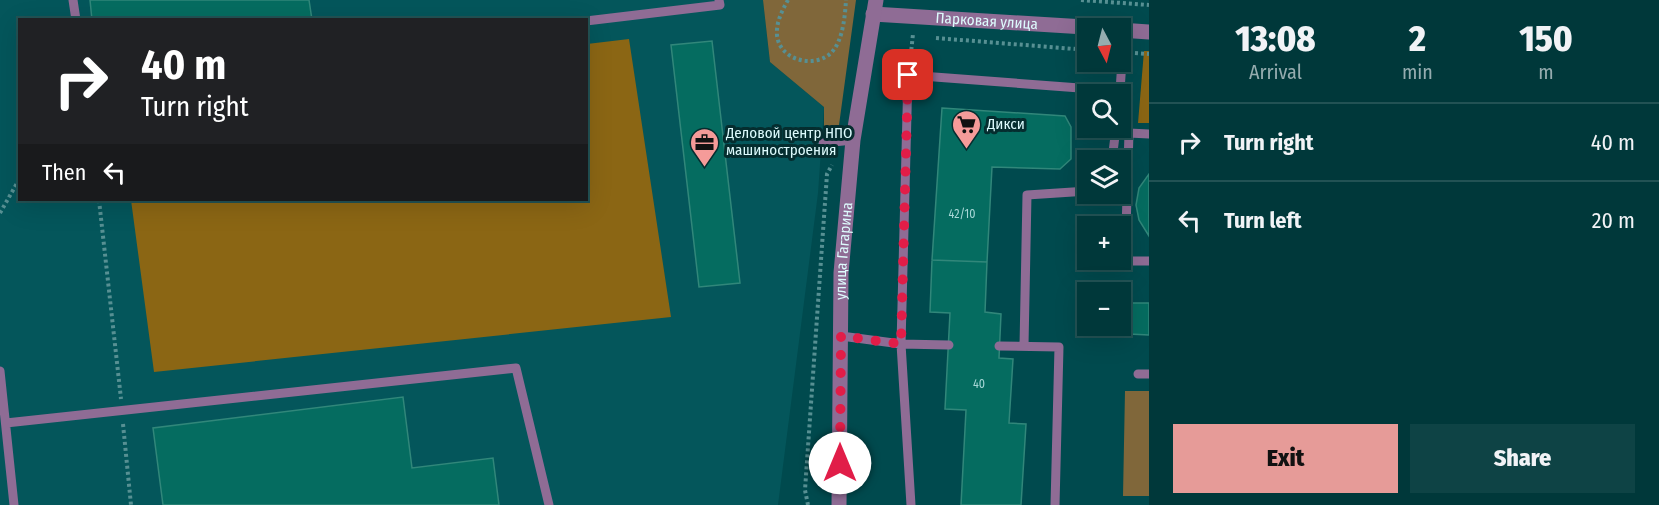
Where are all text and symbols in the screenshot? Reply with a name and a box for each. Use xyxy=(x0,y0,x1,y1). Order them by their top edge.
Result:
street label: Парковая улица xyxy=(935,9,1039,33)
text: 13:08 xyxy=(1235,17,1316,61)
text: 2 xyxy=(1409,17,1426,61)
text: 150 xyxy=(1519,17,1573,61)
north arrow xyxy=(1077,18,1131,72)
map controls xyxy=(1077,18,1131,336)
text: 40 m xyxy=(141,40,226,90)
icon: right xyxy=(42,42,120,120)
pin xyxy=(882,49,933,100)
icon: arrive xyxy=(891,58,924,91)
text: Arrival xyxy=(1249,60,1302,84)
text: min xyxy=(1402,60,1433,84)
text: m xyxy=(1538,60,1554,84)
button: search xyxy=(1077,84,1131,138)
text: Turn right xyxy=(141,91,249,123)
supermarket icon: Дикси xyxy=(950,108,982,150)
place label: Дикси xyxy=(986,115,1025,133)
place label: Деловой центр НПО машиностроения xyxy=(725,124,853,159)
office icon: Деловой центр НПО машиностроения xyxy=(689,126,721,168)
icon: right xyxy=(1173,126,1206,159)
text: Turn right xyxy=(1224,129,1313,156)
text: 40 m xyxy=(1591,129,1635,156)
button: layers xyxy=(1077,150,1131,204)
icon: left xyxy=(98,156,131,189)
text: Then xyxy=(42,159,86,186)
street label: улица Гагарина xyxy=(832,202,856,300)
icon: left xyxy=(1173,204,1206,237)
house number: 42/10 xyxy=(949,207,975,221)
text: Turn left xyxy=(1224,207,1302,234)
text: 20 m xyxy=(1592,207,1635,234)
button: + xyxy=(1077,216,1131,270)
button: − xyxy=(1077,282,1131,336)
house number: 40 xyxy=(973,377,985,391)
button: Exit xyxy=(1173,424,1398,493)
button: Share xyxy=(1410,424,1635,493)
position arrow xyxy=(808,431,872,495)

